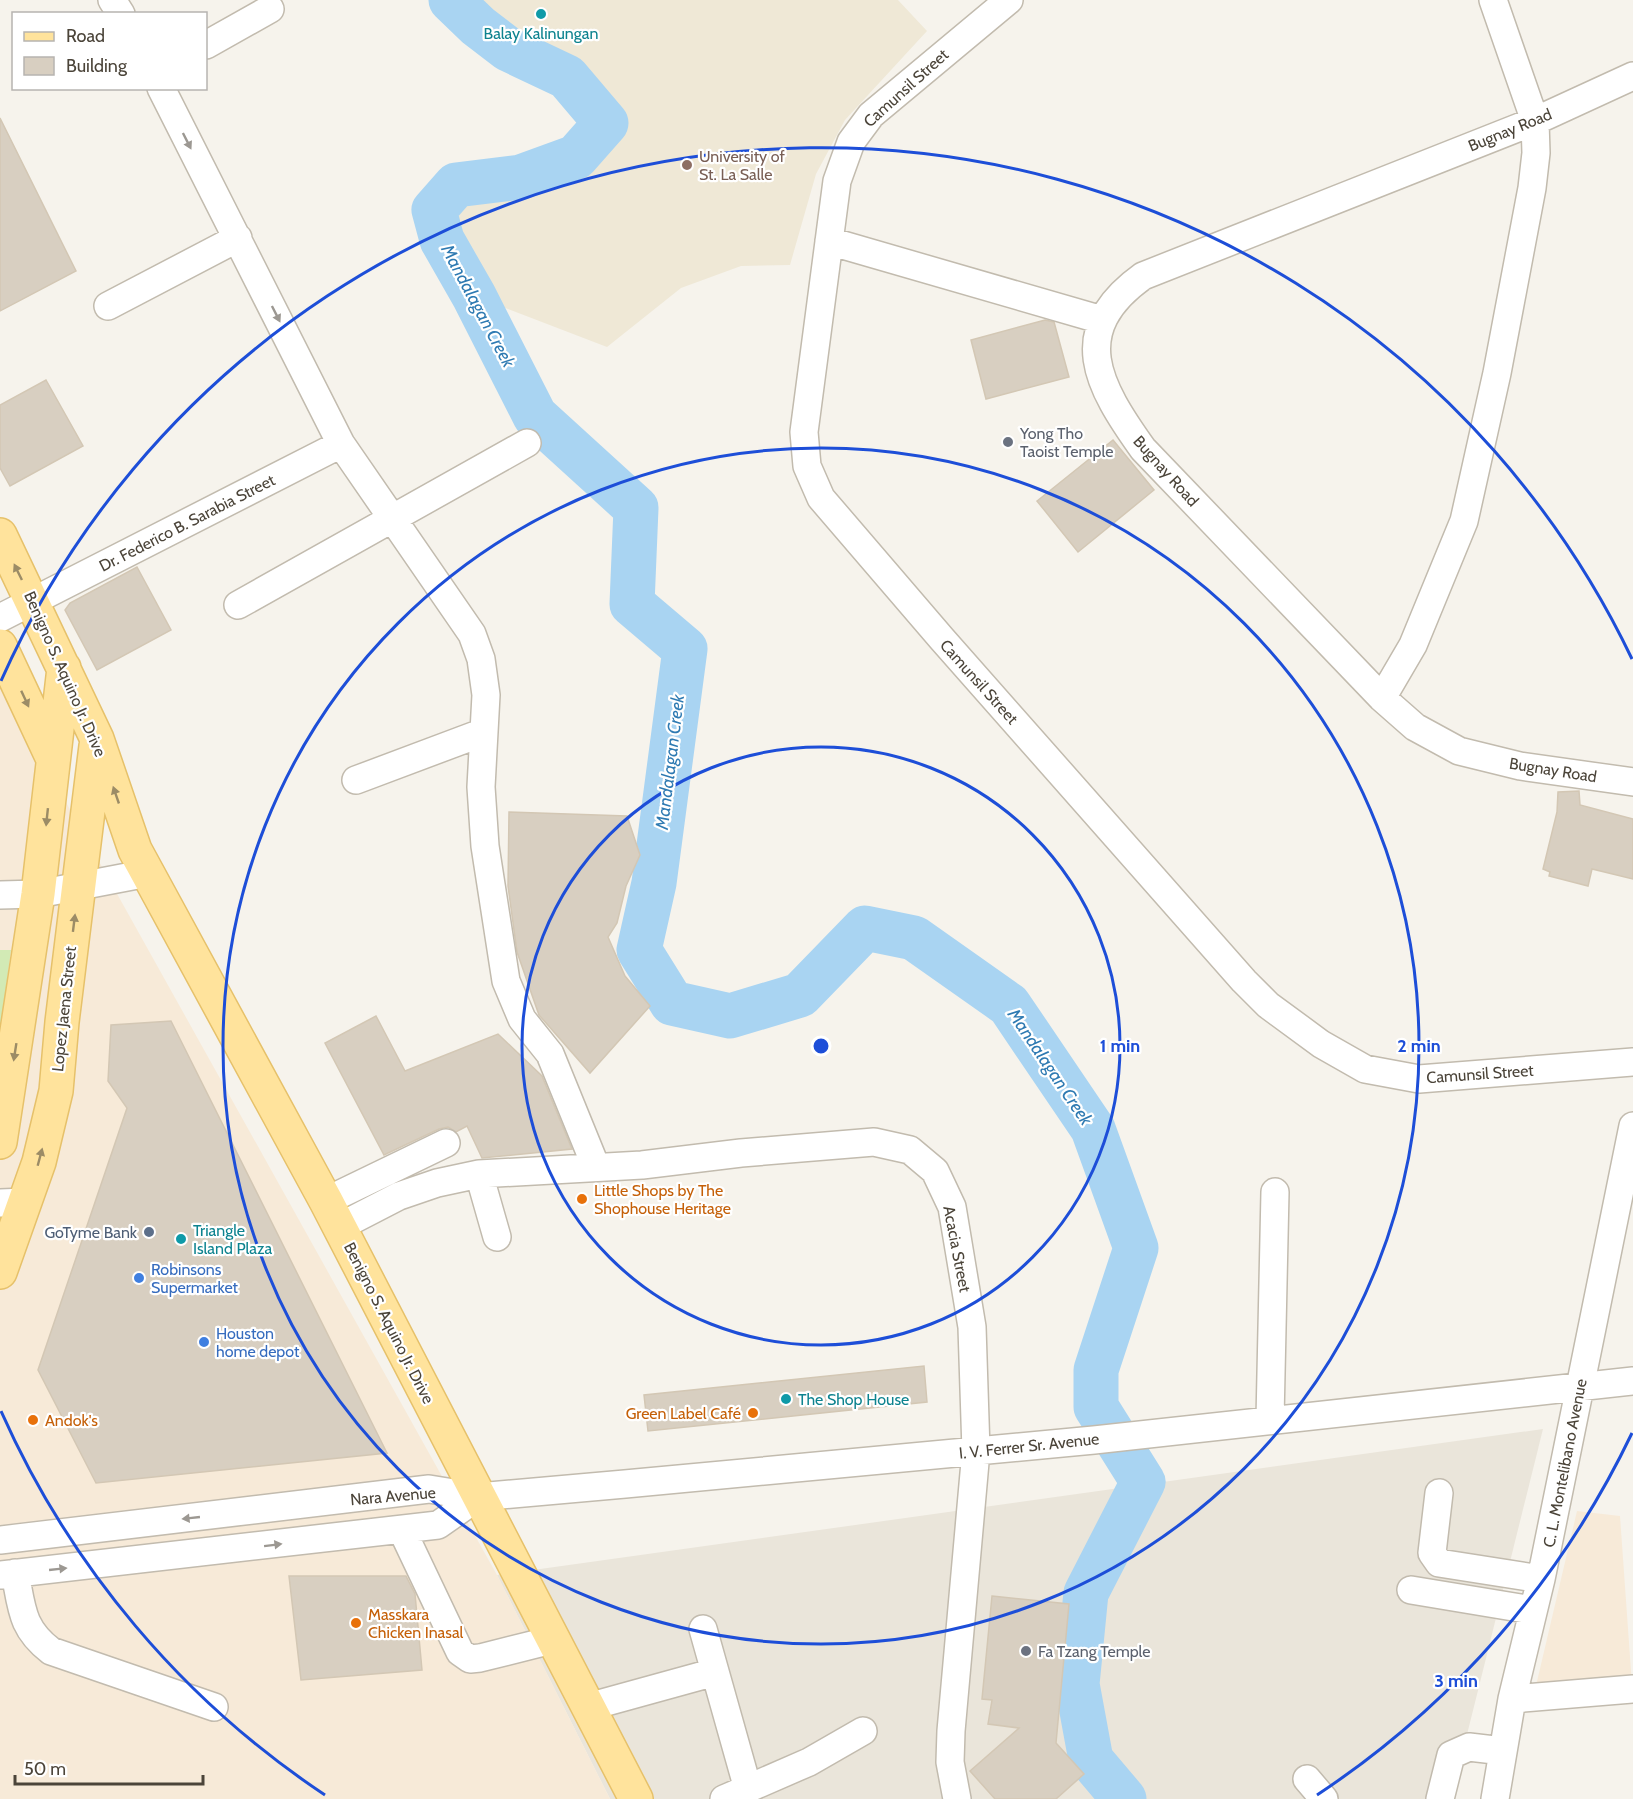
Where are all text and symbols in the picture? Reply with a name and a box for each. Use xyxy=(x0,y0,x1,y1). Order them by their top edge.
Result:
marker: Balay Kalinungan xyxy=(534,7,548,21)
legend xyxy=(12,12,207,90)
place label: Balay Kalinungan xyxy=(484,24,598,43)
text: Road xyxy=(66,25,105,47)
street label: Camunsil Street xyxy=(860,45,953,131)
text: Building xyxy=(66,55,128,77)
street label: Bugnay Road xyxy=(1465,105,1555,155)
one-way arrow xyxy=(182,132,192,149)
place label: University of St. La Salle xyxy=(699,147,785,184)
marker: University of St. La Salle xyxy=(680,158,694,172)
water label: Mandalagan Creek xyxy=(436,240,520,372)
one-way arrow xyxy=(271,306,281,323)
place label: Yong Tho Taoist Temple xyxy=(1019,424,1113,461)
street label: Bugnay Road xyxy=(1129,432,1203,510)
marker: Yong Tho Taoist Temple xyxy=(1001,435,1015,449)
street label: Dr. Federico B. Sarabia Street xyxy=(96,470,279,576)
one-way arrow xyxy=(13,563,23,580)
street label: Benigno S. Aquino Jr. Drive xyxy=(20,589,110,759)
street label: Camunsil Street xyxy=(936,636,1022,729)
one-way arrow xyxy=(21,691,30,708)
water label: Mandalagan Creek xyxy=(651,692,689,832)
street label: Bugnay Road xyxy=(1508,754,1598,786)
one-way arrow xyxy=(111,786,121,804)
one-way arrow xyxy=(42,808,52,827)
one-way arrow xyxy=(69,914,78,933)
street label: Lopez Jaena Street xyxy=(48,945,80,1073)
water label: Mandalagan Creek xyxy=(1002,1004,1098,1131)
text: 1 min xyxy=(1100,1035,1140,1057)
text: 2 min xyxy=(1397,1035,1441,1057)
centre of rings xyxy=(811,1036,831,1056)
one-way arrow xyxy=(11,1042,20,1061)
street label: Camunsil Street xyxy=(1426,1061,1535,1087)
one-way arrow xyxy=(36,1148,45,1166)
place label: Little Shops by The Shophouse Heritage xyxy=(594,1181,731,1218)
marker: Little Shops by The Shophouse Heritage xyxy=(575,1192,589,1206)
street label: Acacia Street xyxy=(939,1204,975,1294)
place label: Triangle Island Plaza xyxy=(193,1221,272,1258)
place label: GoTyme Bank xyxy=(44,1223,138,1242)
marker: GoTyme Bank xyxy=(142,1225,156,1239)
marker: Triangle Island Plaza xyxy=(174,1232,188,1246)
street label: Benigno S. Aquino Jr. Drive xyxy=(340,1239,438,1407)
place label: Robinsons Supermarket xyxy=(151,1260,239,1297)
marker: Robinsons Supermarket xyxy=(132,1271,146,1285)
place label: Houston home depot xyxy=(216,1324,300,1361)
marker: Houston home depot xyxy=(197,1335,211,1349)
street label: C. L. Montelibano Avenue xyxy=(1539,1377,1591,1549)
place label: The Shop House xyxy=(798,1390,909,1409)
marker: The Shop House xyxy=(779,1392,793,1406)
place label: Green Label Café xyxy=(626,1404,741,1423)
marker: Green Label Café xyxy=(746,1406,760,1420)
place label: Andok's xyxy=(45,1411,98,1430)
marker: Andok's xyxy=(26,1413,40,1427)
street label: I. V. Ferrer Sr. Avenue xyxy=(958,1429,1100,1463)
street label: Nara Avenue xyxy=(349,1483,437,1509)
one-way arrow xyxy=(181,1514,200,1523)
one-way arrow xyxy=(263,1540,282,1550)
one-way arrow xyxy=(49,1564,68,1574)
place label: Masskara Chicken Inasal xyxy=(368,1605,464,1642)
marker: Masskara Chicken Inasal xyxy=(349,1616,363,1630)
place label: Fa Tzang Temple xyxy=(1038,1642,1151,1661)
marker: Fa Tzang Temple xyxy=(1019,1644,1033,1658)
text: 3 min xyxy=(1434,1670,1478,1692)
scale bar xyxy=(15,1748,202,1786)
text: 50 m xyxy=(24,1758,66,1780)

